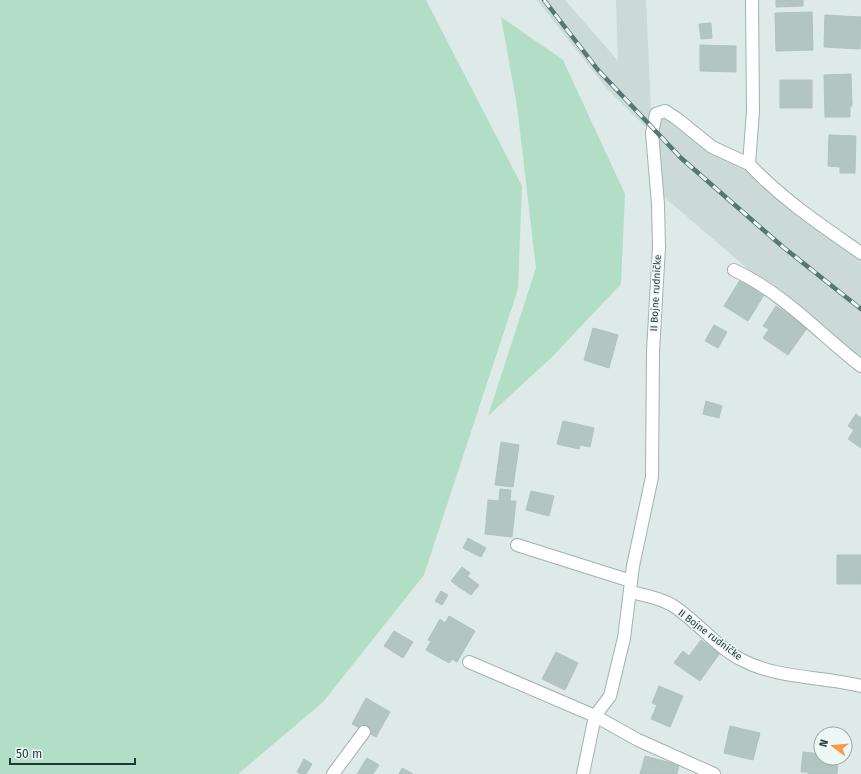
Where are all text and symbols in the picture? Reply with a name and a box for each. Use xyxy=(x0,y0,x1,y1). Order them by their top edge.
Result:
street label: II Bojne rudničke xyxy=(648,254,664,332)
street label: II Bojne rudničke xyxy=(676,607,744,663)
north arrow xyxy=(813,726,853,766)
text: N xyxy=(817,738,831,749)
scale bar xyxy=(10,740,135,766)
text: 50 m xyxy=(16,747,42,761)

